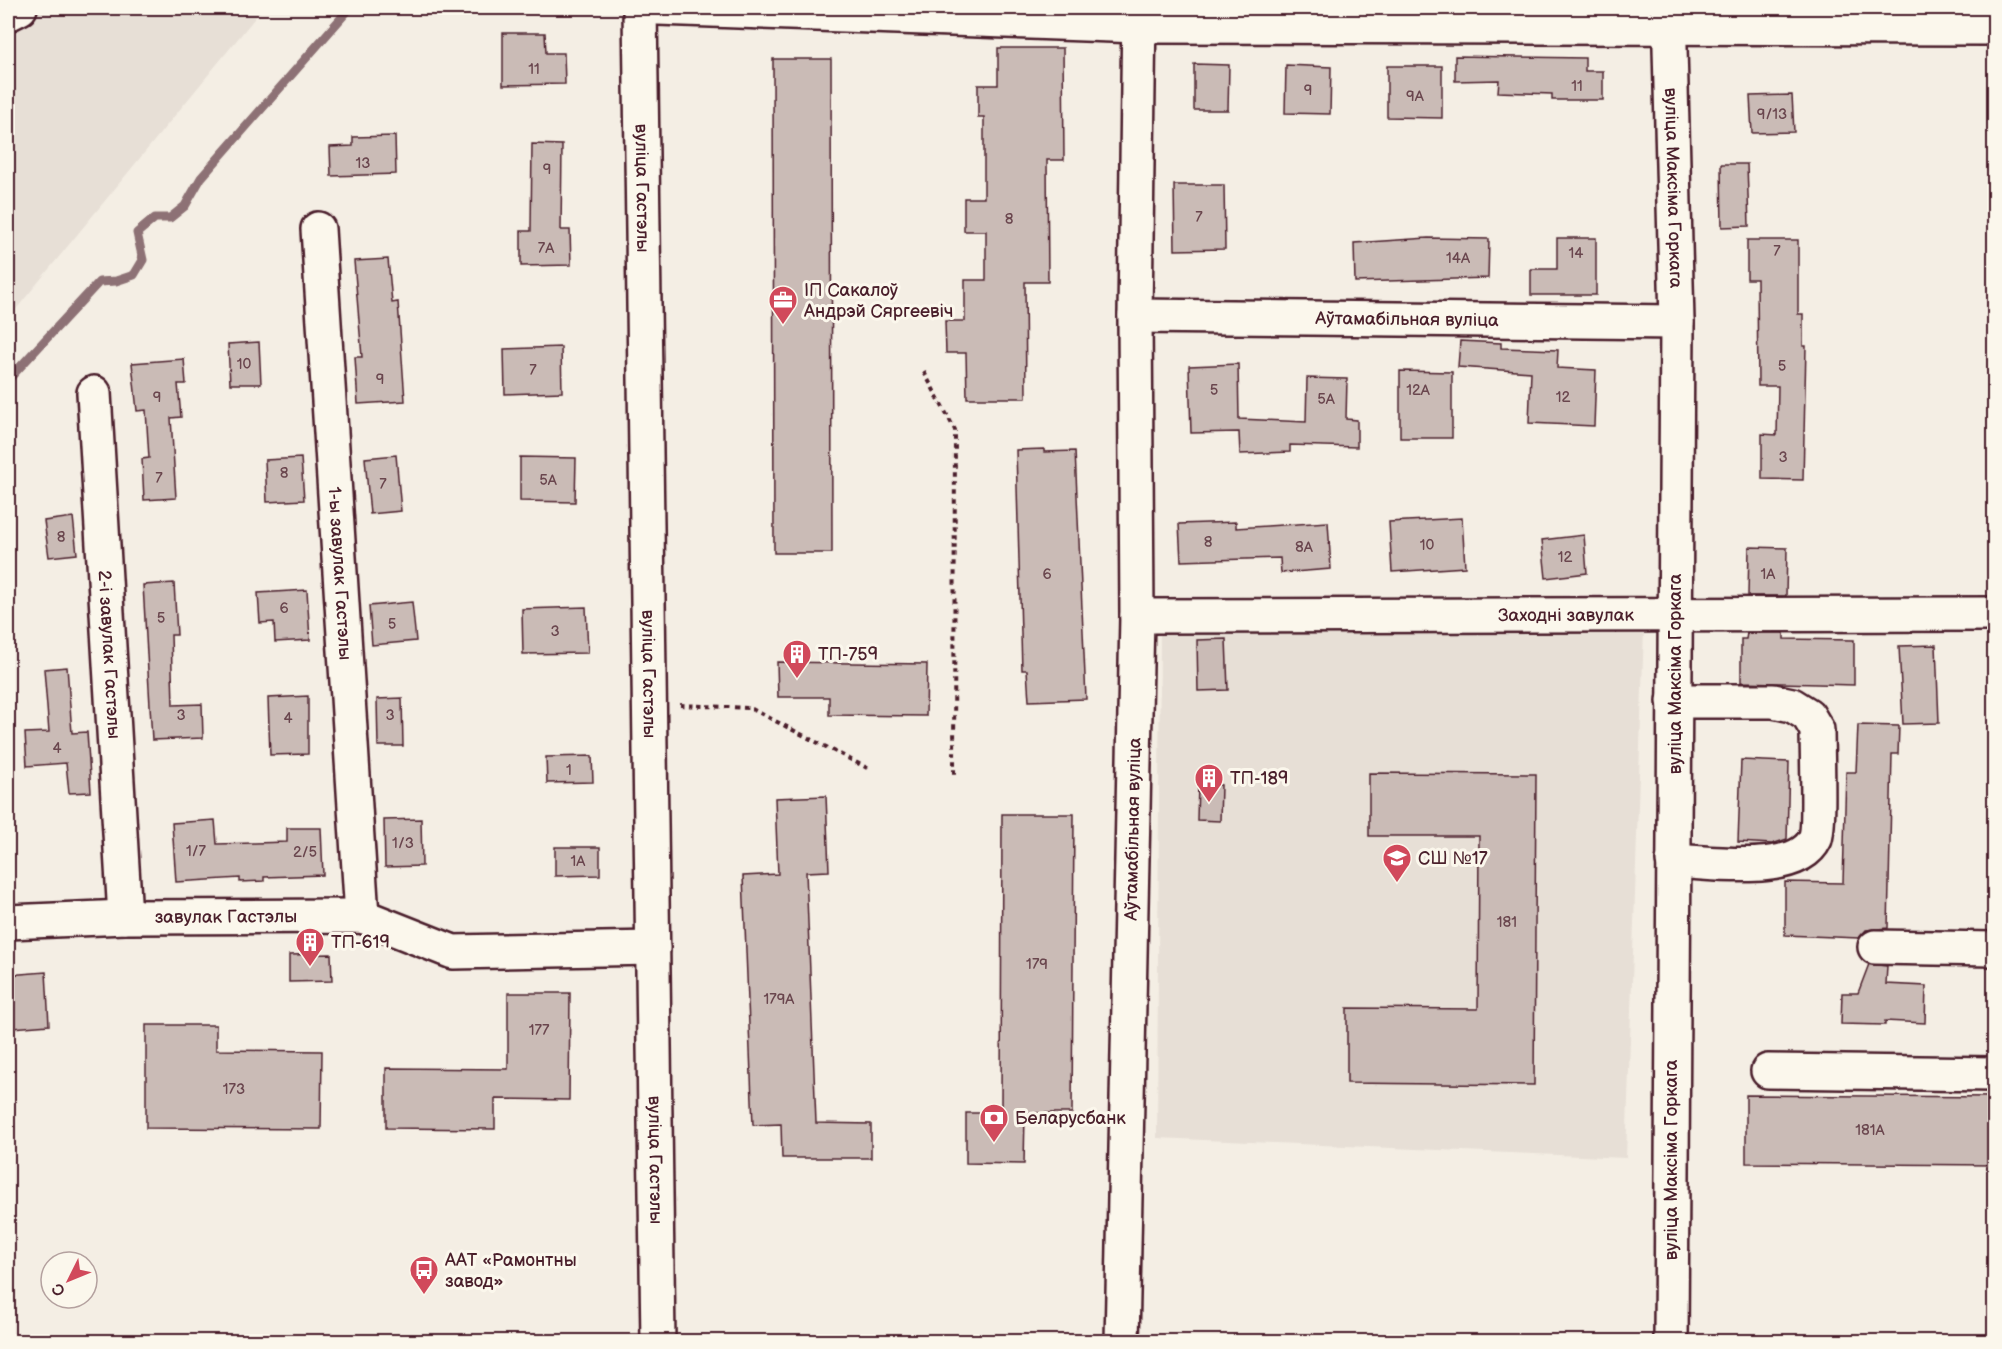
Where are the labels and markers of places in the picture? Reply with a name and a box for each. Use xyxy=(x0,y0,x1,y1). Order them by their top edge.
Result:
place label: ІП Сакалоў Андрэй Сяргеевіч xyxy=(803,280,953,322)
office icon: ІП Сакалоў Андрэй Сяргеевіч xyxy=(767,284,799,326)
building icon: ТП-759 xyxy=(781,638,813,680)
place label: ТП-759 xyxy=(818,644,878,665)
building icon: ТП-189 xyxy=(1193,762,1225,804)
place label: ТП-189 xyxy=(1230,768,1288,789)
school or university icon: СШ №17 xyxy=(1381,842,1413,884)
place label: СШ №17 xyxy=(1418,848,1488,869)
building icon: ТП-619 xyxy=(294,926,326,968)
place label: ТП-619 xyxy=(331,932,390,953)
bank icon: Беларусбанк xyxy=(978,1102,1010,1144)
place label: Беларусбанк xyxy=(1015,1108,1126,1129)
place label: ААТ «Рамонтны завод» xyxy=(444,1250,577,1292)
bus stop icon: ААТ «Рамонтны завод» xyxy=(408,1254,440,1296)

